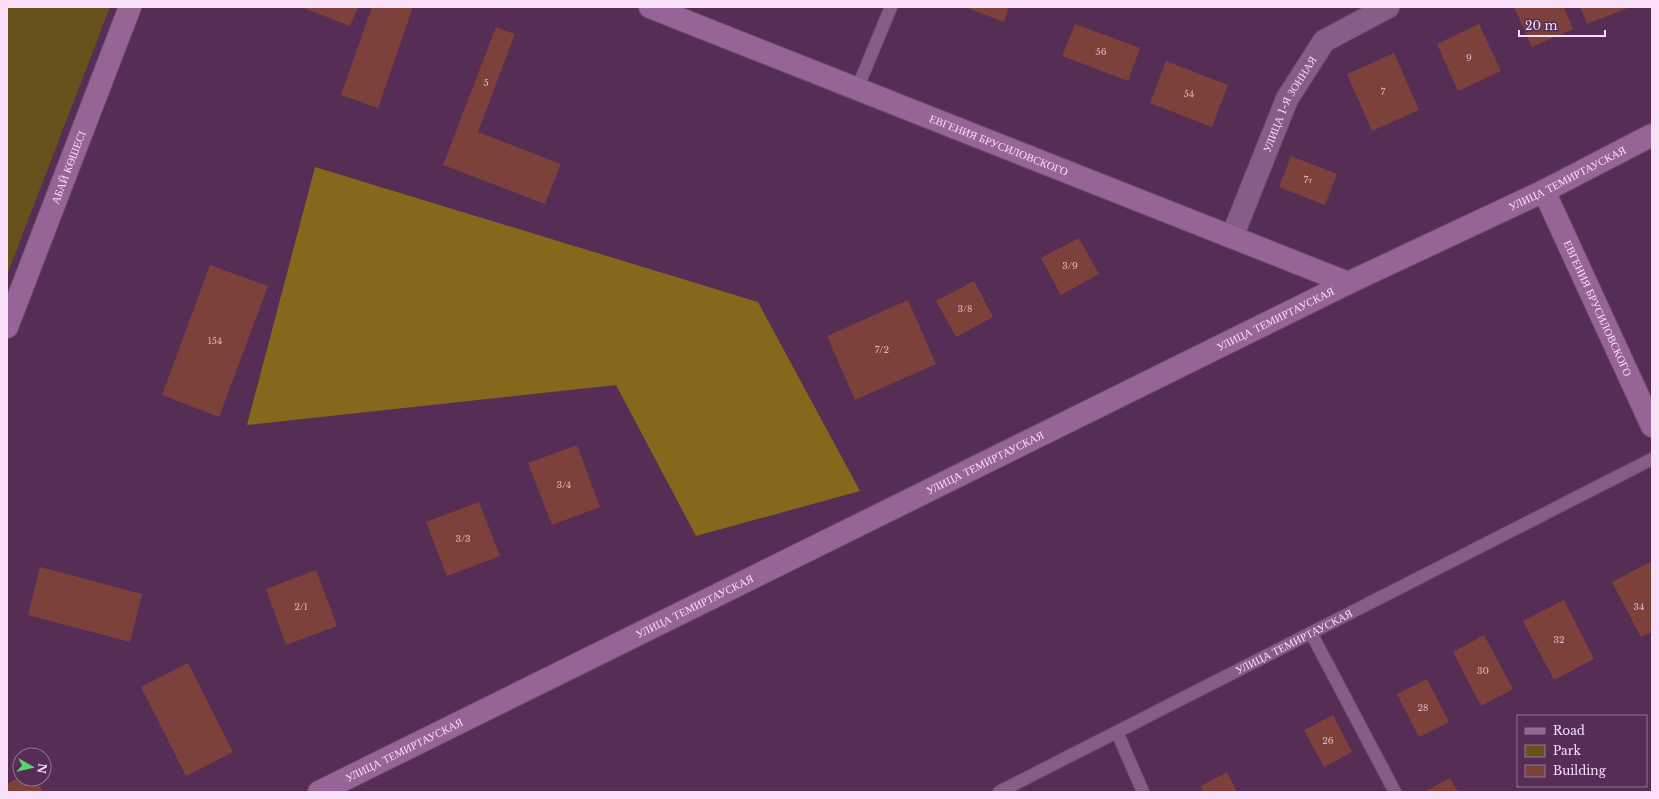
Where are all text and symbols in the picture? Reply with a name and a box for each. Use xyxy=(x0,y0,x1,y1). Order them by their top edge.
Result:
scale bar xyxy=(1519,12,1605,38)
text: 20 m xyxy=(1525,18,1557,33)
house number: 56 xyxy=(1096,46,1107,57)
house number: 9 xyxy=(1466,52,1472,63)
street label: УЛИЦА 1-Я ЗОННАЯ xyxy=(1260,53,1320,154)
house number: 5 xyxy=(483,77,489,88)
house number: 7 xyxy=(1381,86,1386,97)
house number: 54 xyxy=(1184,88,1194,99)
street label: ЕВГЕНИЯ БРУСИЛОВСКОГО xyxy=(927,111,1070,179)
street label: АБАЙ КӨШЕСІ xyxy=(48,128,89,206)
street label: УЛИЦА ТЕМИРТАУСКАЯ xyxy=(1506,142,1629,214)
house number: 7т xyxy=(1304,174,1312,185)
street label: ЕВГЕНИЯ БРУСИЛОВСКОГО xyxy=(1561,238,1635,378)
house number: 3/9 xyxy=(1062,260,1078,271)
street label: УЛИЦА ТЕМИРТАУСКАЯ xyxy=(1214,284,1337,354)
house number: 3/8 xyxy=(957,303,973,314)
house number: 154 xyxy=(208,335,222,346)
house number: 7/2 xyxy=(875,344,889,355)
street label: УЛИЦА ТЕМИРТАУСКАЯ xyxy=(924,427,1047,498)
house number: 3/4 xyxy=(557,479,571,490)
house number: 3/3 xyxy=(455,533,471,544)
street label: УЛИЦА ТЕМИРТАУСКАЯ xyxy=(633,571,756,641)
house number: 2/1 xyxy=(294,601,308,612)
house number: 34 xyxy=(1634,601,1644,612)
street label: УЛИЦА ТЕМИРТАУСКАЯ xyxy=(1233,606,1355,677)
house number: 32 xyxy=(1553,634,1565,645)
house number: 30 xyxy=(1477,665,1489,676)
house number: 28 xyxy=(1418,702,1429,713)
street label: УЛИЦА ТЕМИРТАУСКАЯ xyxy=(343,715,466,785)
legend xyxy=(1517,715,1647,787)
text: Road xyxy=(1553,723,1585,738)
house number: 26 xyxy=(1322,735,1334,746)
text: Park xyxy=(1553,743,1581,758)
north arrow xyxy=(12,747,52,787)
text: N xyxy=(34,762,50,775)
text: Building xyxy=(1553,763,1607,778)

